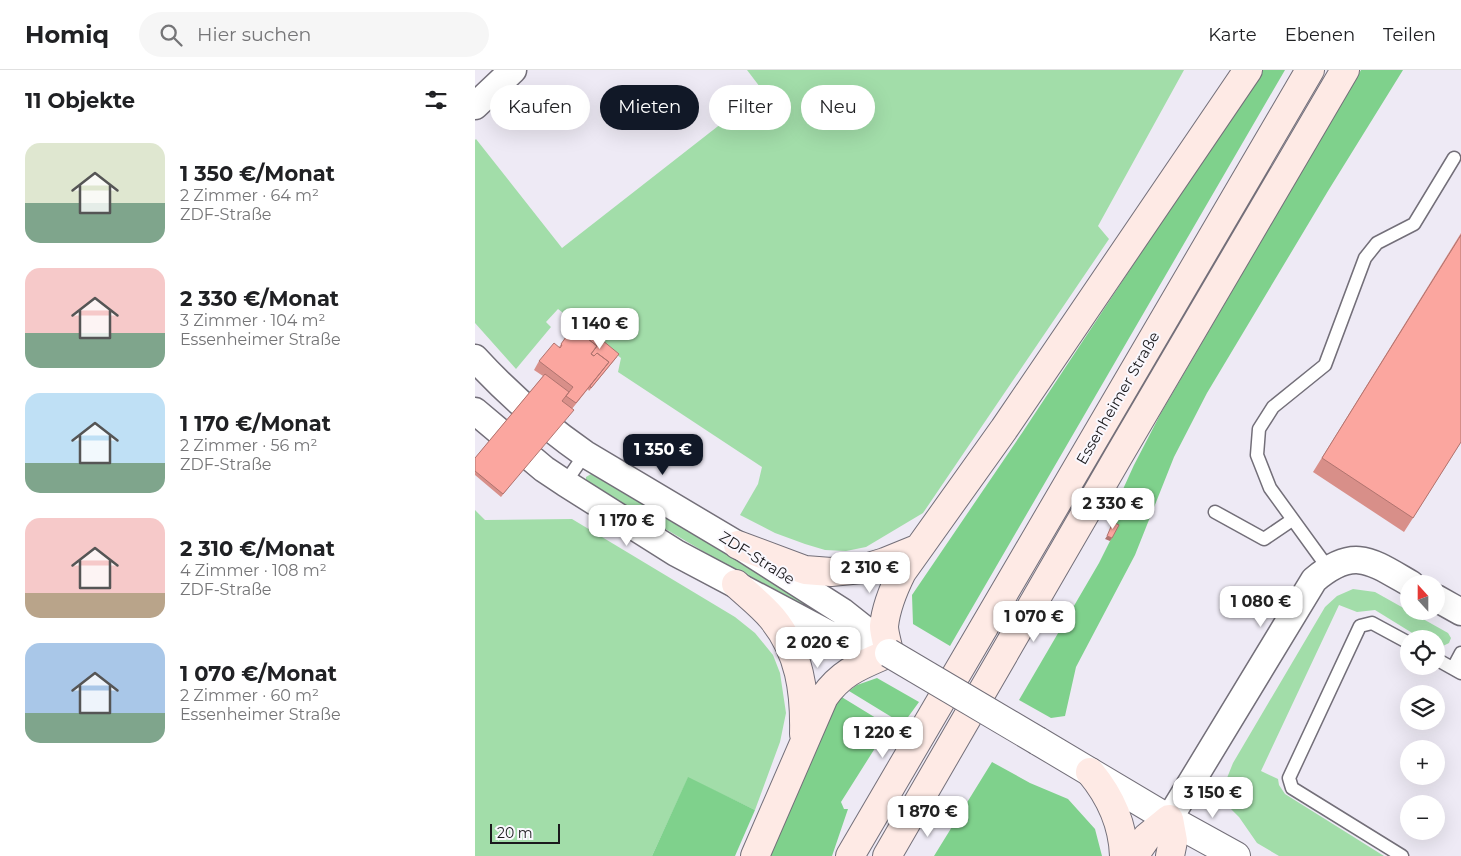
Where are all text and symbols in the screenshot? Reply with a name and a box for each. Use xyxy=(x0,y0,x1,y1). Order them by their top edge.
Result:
search box xyxy=(139,12,489,57)
text: Homiq xyxy=(25,20,109,49)
icon: search xyxy=(157,21,185,49)
text: Hier suchen xyxy=(197,23,311,46)
text: Karte xyxy=(1208,24,1257,46)
text: Ebenen xyxy=(1285,24,1355,46)
text: Teilen xyxy=(1383,24,1436,46)
chip: Kaufen xyxy=(490,85,590,130)
chip: Mieten xyxy=(600,85,699,130)
chip: Filter xyxy=(709,85,791,130)
chip: Neu xyxy=(801,85,875,130)
icon: filters xyxy=(422,86,450,114)
text: 11 Objekte xyxy=(25,88,135,113)
text: 1 350 €/Monat xyxy=(180,161,335,186)
icon: home xyxy=(65,163,125,223)
text: 2 Zimmer · 64 m² xyxy=(180,186,319,205)
text: ZDF-Straße xyxy=(180,205,271,224)
text: 2 330 €/Monat xyxy=(180,286,339,311)
icon: home xyxy=(65,288,125,348)
pin: 1 140 € xyxy=(554,308,646,350)
text: 3 Zimmer · 104 m² xyxy=(180,311,325,330)
text: 1 140 € xyxy=(572,314,628,333)
street label: Essenheimer Straße xyxy=(1072,328,1163,468)
text: Essenheimer Straße xyxy=(180,330,341,349)
text: 1 170 €/Monat xyxy=(180,411,331,436)
icon: home xyxy=(65,413,125,473)
pin: 1 350 € xyxy=(617,434,709,476)
text: 2 Zimmer · 56 m² xyxy=(180,436,317,455)
text: 1 350 € xyxy=(634,440,692,459)
text: ZDF-Straße xyxy=(180,455,271,474)
pin: 2 330 € xyxy=(1067,488,1159,530)
text: 2 330 € xyxy=(1082,494,1144,513)
pin: 1 170 € xyxy=(581,504,673,547)
text: 1 170 € xyxy=(599,511,655,530)
street label: ZDF-Straße xyxy=(716,527,799,588)
text: 2 310 €/Monat xyxy=(180,536,335,561)
icon: home xyxy=(65,538,125,598)
pin: 2 310 € xyxy=(824,552,916,594)
text: 2 310 € xyxy=(841,558,899,577)
text: 4 Zimmer · 108 m² xyxy=(180,561,327,580)
north arrow xyxy=(1400,575,1445,620)
map controls xyxy=(1400,575,1445,840)
text: ZDF-Straße xyxy=(180,580,271,599)
pin: 1 080 € xyxy=(1215,586,1307,628)
text: 1 080 € xyxy=(1231,592,1291,611)
pin: 1 070 € xyxy=(988,600,1080,643)
text: 1 070 € xyxy=(1004,607,1064,626)
pin: 2 020 € xyxy=(772,626,864,669)
button: locate xyxy=(1400,630,1445,675)
text: 2 020 € xyxy=(787,633,849,652)
text: 1 070 €/Monat xyxy=(180,661,337,686)
icon: home xyxy=(65,663,125,723)
button: layers xyxy=(1400,685,1445,730)
text: 2 Zimmer · 60 m² xyxy=(180,686,319,705)
text: Essenheimer Straße xyxy=(180,705,341,724)
pin: 1 220 € xyxy=(837,716,929,759)
text: 1 220 € xyxy=(854,723,912,742)
button: + xyxy=(1400,740,1445,785)
pin: 3 150 € xyxy=(1167,776,1259,819)
text: 3 150 € xyxy=(1184,783,1242,802)
button: − xyxy=(1400,795,1445,840)
pin: 1 870 € xyxy=(882,796,974,838)
text: 1 870 € xyxy=(898,802,958,821)
scale bar xyxy=(490,821,560,844)
text: 20 m xyxy=(497,824,533,842)

